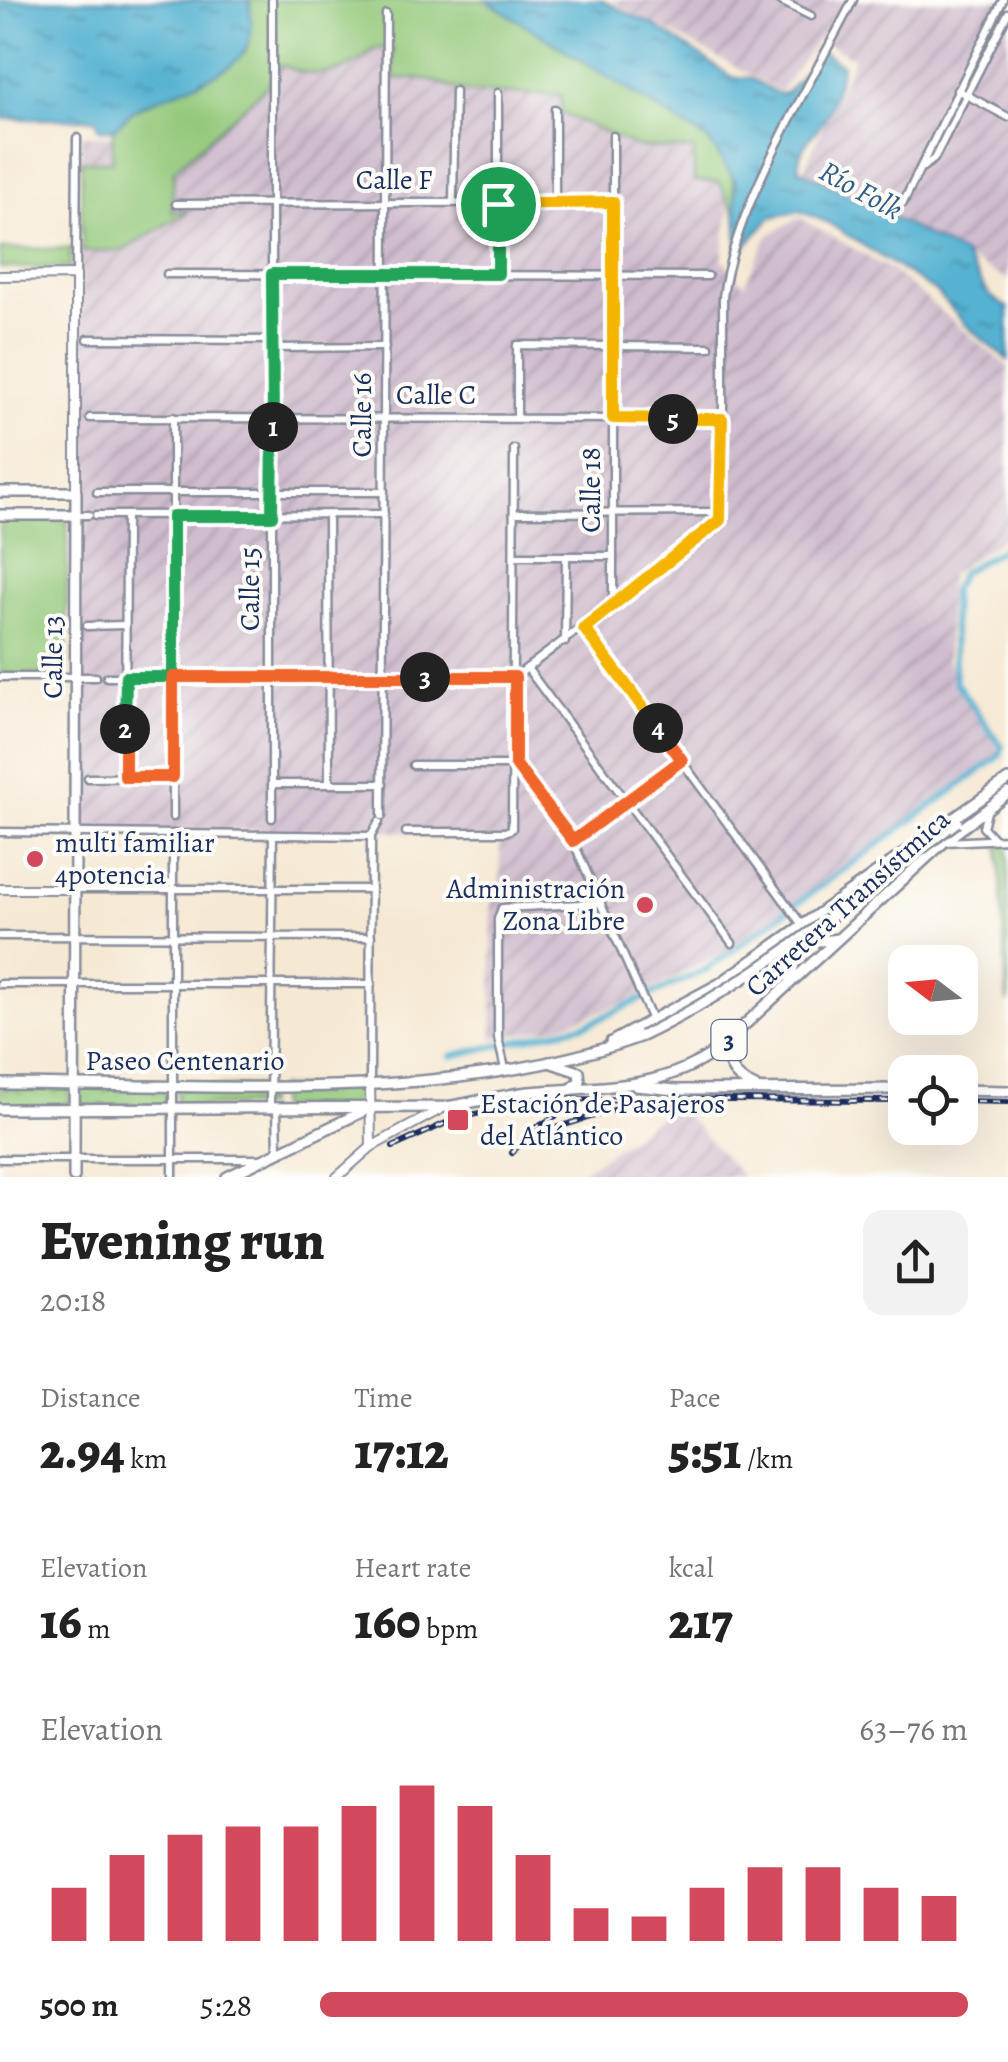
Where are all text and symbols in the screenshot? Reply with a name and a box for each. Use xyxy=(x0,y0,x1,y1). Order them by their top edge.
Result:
water label: Río Folk xyxy=(812,151,910,229)
street label: Calle F xyxy=(356,161,432,199)
pin xyxy=(456,162,541,247)
icon: arrive xyxy=(471,177,526,232)
street label: Calle 16 xyxy=(343,373,381,457)
street label: Calle C xyxy=(396,376,476,414)
pin: 5 xyxy=(648,394,698,444)
text: 5 xyxy=(667,400,679,438)
pin: 1 xyxy=(248,402,298,452)
text: 1 xyxy=(268,408,278,446)
street label: Calle 18 xyxy=(572,447,610,533)
street label: Calle 15 xyxy=(231,547,269,631)
street label: Calle 13 xyxy=(34,615,72,699)
pin: 3 xyxy=(400,652,450,702)
text: 3 xyxy=(419,658,431,696)
pin: 4 xyxy=(633,703,683,753)
pin: 2 xyxy=(100,704,150,754)
text: 4 xyxy=(651,709,665,747)
text: 2 xyxy=(118,710,132,748)
street label: Carretera Transístmica xyxy=(737,801,959,1005)
place label: multi familiar 4potencia xyxy=(55,824,215,894)
marker: multi familiar 4potencia xyxy=(24,848,46,870)
place label: Administración Zona Libre xyxy=(446,870,625,940)
marker: Administración Zona Libre xyxy=(634,894,656,916)
north arrow xyxy=(888,945,978,1035)
map controls xyxy=(888,945,978,1145)
road number: 3 xyxy=(712,1020,746,1060)
street label: Paseo Centenario xyxy=(86,1042,284,1080)
button: locate xyxy=(888,1055,978,1145)
place label: Estación de Pasajeros del Atlántico xyxy=(480,1085,725,1155)
marker: Estación de Pasajeros del Atlántico xyxy=(445,1107,471,1133)
text: Evening run xyxy=(40,1203,325,1278)
button: share xyxy=(863,1210,968,1315)
text: 20:18 xyxy=(40,1278,106,1322)
text: Distance xyxy=(40,1379,140,1417)
text: Time xyxy=(354,1379,413,1417)
text: Pace xyxy=(669,1379,721,1417)
text: 2.94 xyxy=(40,1417,125,1485)
text: 17:12 xyxy=(354,1417,449,1485)
text: 5:51 xyxy=(669,1417,741,1485)
text: km xyxy=(125,1440,167,1478)
text: /km xyxy=(741,1440,793,1478)
text: Elevation xyxy=(40,1549,147,1587)
text: Heart rate xyxy=(354,1549,471,1587)
text: kcal xyxy=(669,1549,714,1587)
text: 16 xyxy=(40,1587,82,1655)
text: 160 xyxy=(354,1587,420,1655)
text: 217 xyxy=(669,1587,733,1655)
text: m xyxy=(82,1610,111,1648)
text: bpm xyxy=(420,1610,478,1648)
text: Elevation xyxy=(40,1707,163,1751)
text: 63–76 m xyxy=(859,1707,968,1751)
text: 500 m xyxy=(40,1983,118,2027)
text: 5:28 xyxy=(200,1983,252,2027)

